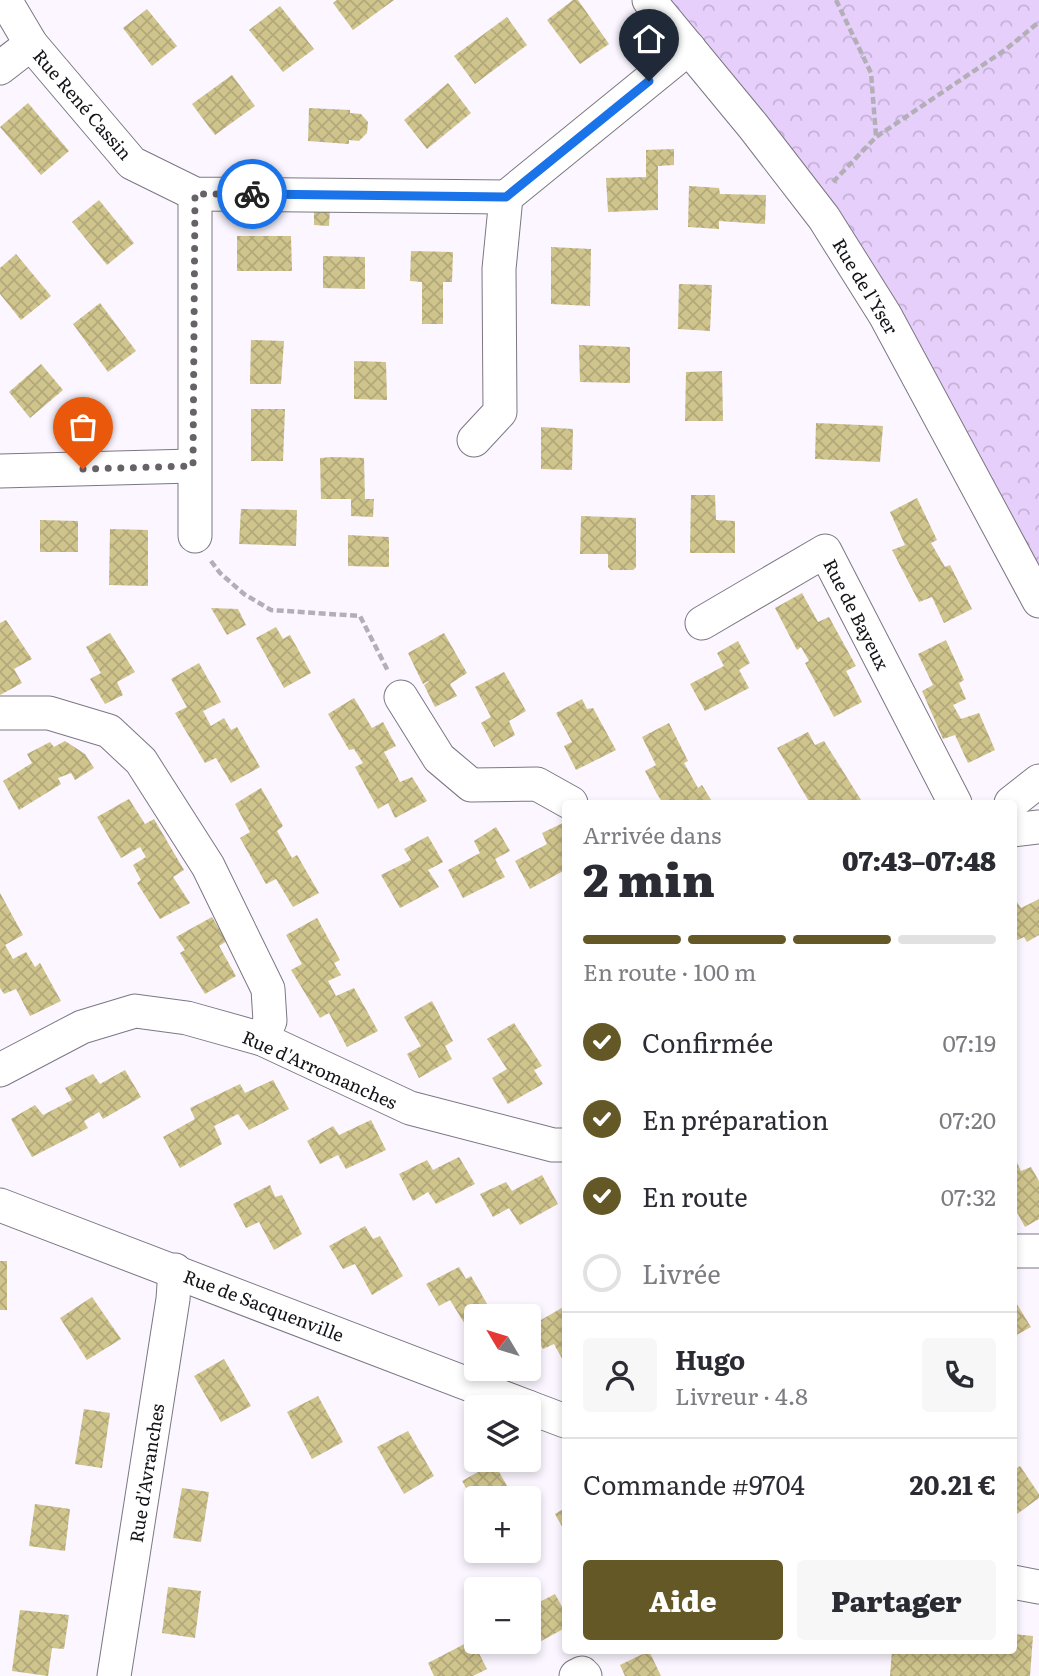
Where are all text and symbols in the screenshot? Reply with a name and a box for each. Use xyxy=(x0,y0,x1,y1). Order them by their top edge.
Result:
pin xyxy=(619,9,679,81)
icon: home xyxy=(630,20,668,58)
street label: Rue René Cassin xyxy=(27,43,139,165)
courier xyxy=(217,159,287,229)
icon: bike xyxy=(233,175,271,213)
street label: Rue de l'Yser xyxy=(827,233,906,340)
pin xyxy=(53,397,113,469)
icon: bag xyxy=(64,408,102,446)
street label: Rue de Bayeux xyxy=(817,554,897,675)
text: Arrivée dans xyxy=(583,817,721,851)
text: 07:43–07:48 xyxy=(842,840,996,879)
text: 2 min xyxy=(583,843,715,911)
text: En route · 100 m xyxy=(583,954,756,988)
text: Confirmée xyxy=(642,1022,773,1061)
street label: Rue d'Arromanches xyxy=(238,1023,402,1115)
icon: check xyxy=(583,1023,621,1061)
text: 07:19 xyxy=(942,1025,996,1059)
text: En préparation xyxy=(642,1099,829,1138)
icon: check xyxy=(583,1100,621,1138)
text: 07:20 xyxy=(939,1102,996,1136)
text: En route xyxy=(642,1176,748,1215)
icon: check xyxy=(583,1177,621,1215)
text: 07:32 xyxy=(941,1179,996,1213)
text: Livrée xyxy=(642,1253,721,1292)
street label: Rue de Sacquenville xyxy=(180,1262,348,1348)
north arrow xyxy=(464,1304,541,1381)
map controls xyxy=(464,1304,541,1654)
button: person xyxy=(583,1338,657,1412)
button: phone xyxy=(922,1338,996,1412)
text: Hugo xyxy=(675,1339,745,1378)
text: Livreur · 4.8 xyxy=(675,1378,808,1412)
button: layers xyxy=(464,1395,541,1472)
street label: Rue d'Avranches xyxy=(122,1402,170,1544)
text: Commande #9704 xyxy=(583,1464,805,1503)
text: 20.21 € xyxy=(909,1464,996,1503)
button: + xyxy=(464,1486,541,1563)
button: Aide xyxy=(583,1560,783,1640)
button: Partager xyxy=(797,1560,996,1640)
button: − xyxy=(464,1577,541,1654)

